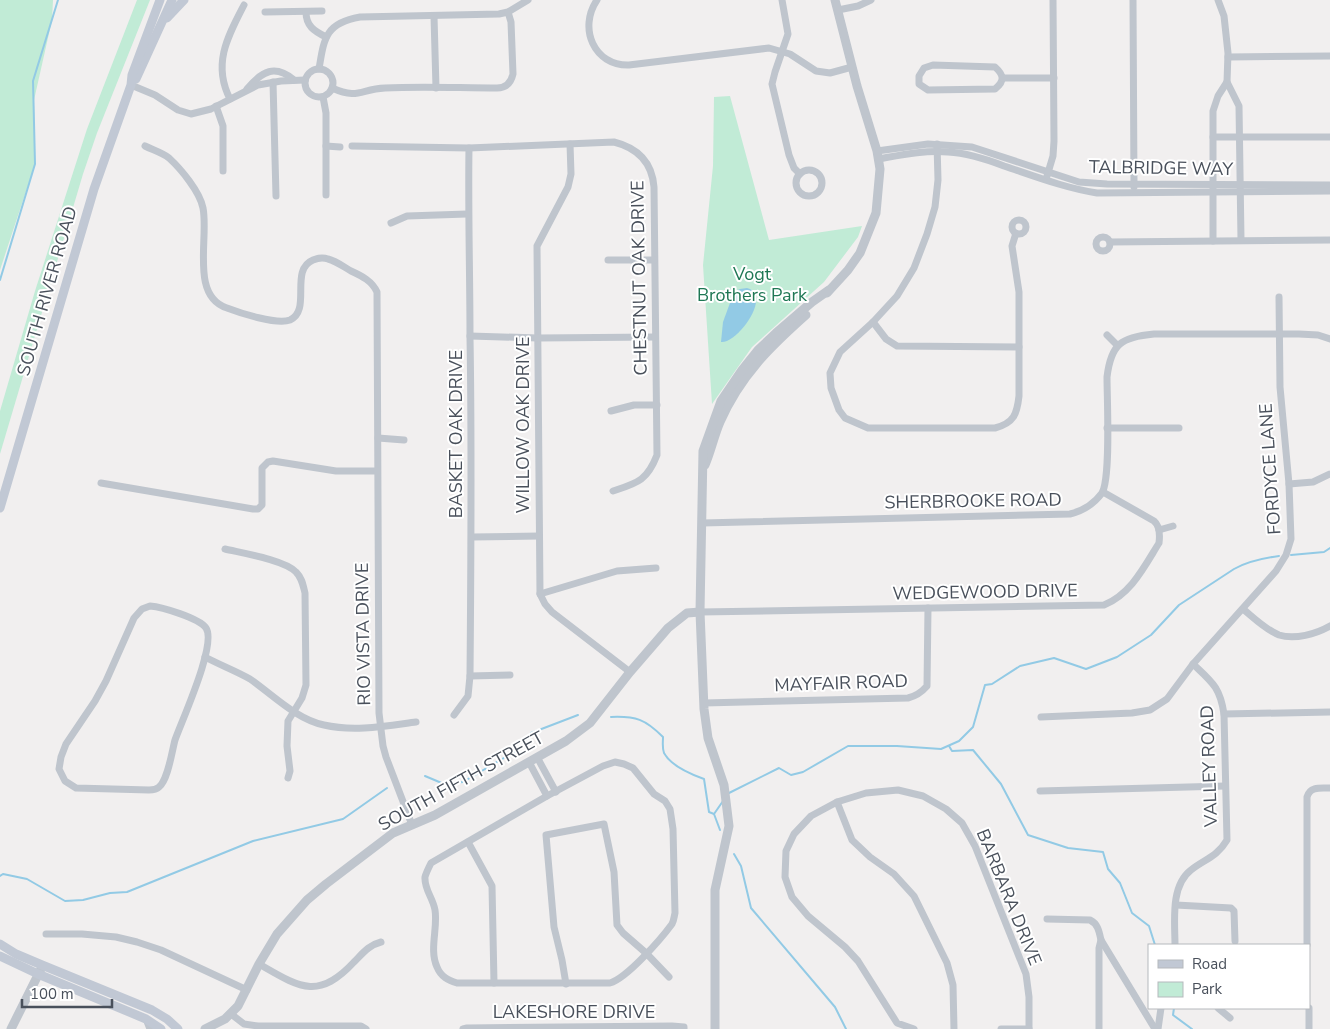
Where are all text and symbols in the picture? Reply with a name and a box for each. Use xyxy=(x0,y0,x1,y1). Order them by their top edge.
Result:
street label: TALBRIDGE WAY xyxy=(1089,155,1234,181)
street label: CHESTNUT OAK DRIVE xyxy=(625,180,653,376)
street label: SOUTH RIVER ROAD xyxy=(11,203,83,379)
park label: Vogt Brothers Park xyxy=(697,262,808,307)
street label: WILLOW OAK DRIVE xyxy=(511,337,535,513)
street label: BASKET OAK DRIVE xyxy=(444,350,468,518)
street label: FORDYCE LANE xyxy=(1253,403,1287,535)
street label: SHERBROOKE ROAD xyxy=(884,487,1062,515)
street label: RIO VISTA DRIVE xyxy=(350,562,376,706)
street label: WEDGEWOOD DRIVE xyxy=(892,578,1078,606)
street label: MAYFAIR ROAD xyxy=(774,669,908,697)
street label: VALLEY ROAD xyxy=(1195,705,1223,828)
street label: SOUTH FIFTH STREET xyxy=(374,725,548,837)
street label: BARBARA DRIVE xyxy=(971,825,1047,969)
legend xyxy=(1148,944,1310,1009)
text: Road xyxy=(1192,954,1227,974)
scale bar xyxy=(22,976,112,1008)
text: Park xyxy=(1192,979,1222,999)
text: 100 m xyxy=(30,984,74,1004)
street label: LAKESHORE DRIVE xyxy=(493,1000,655,1024)

